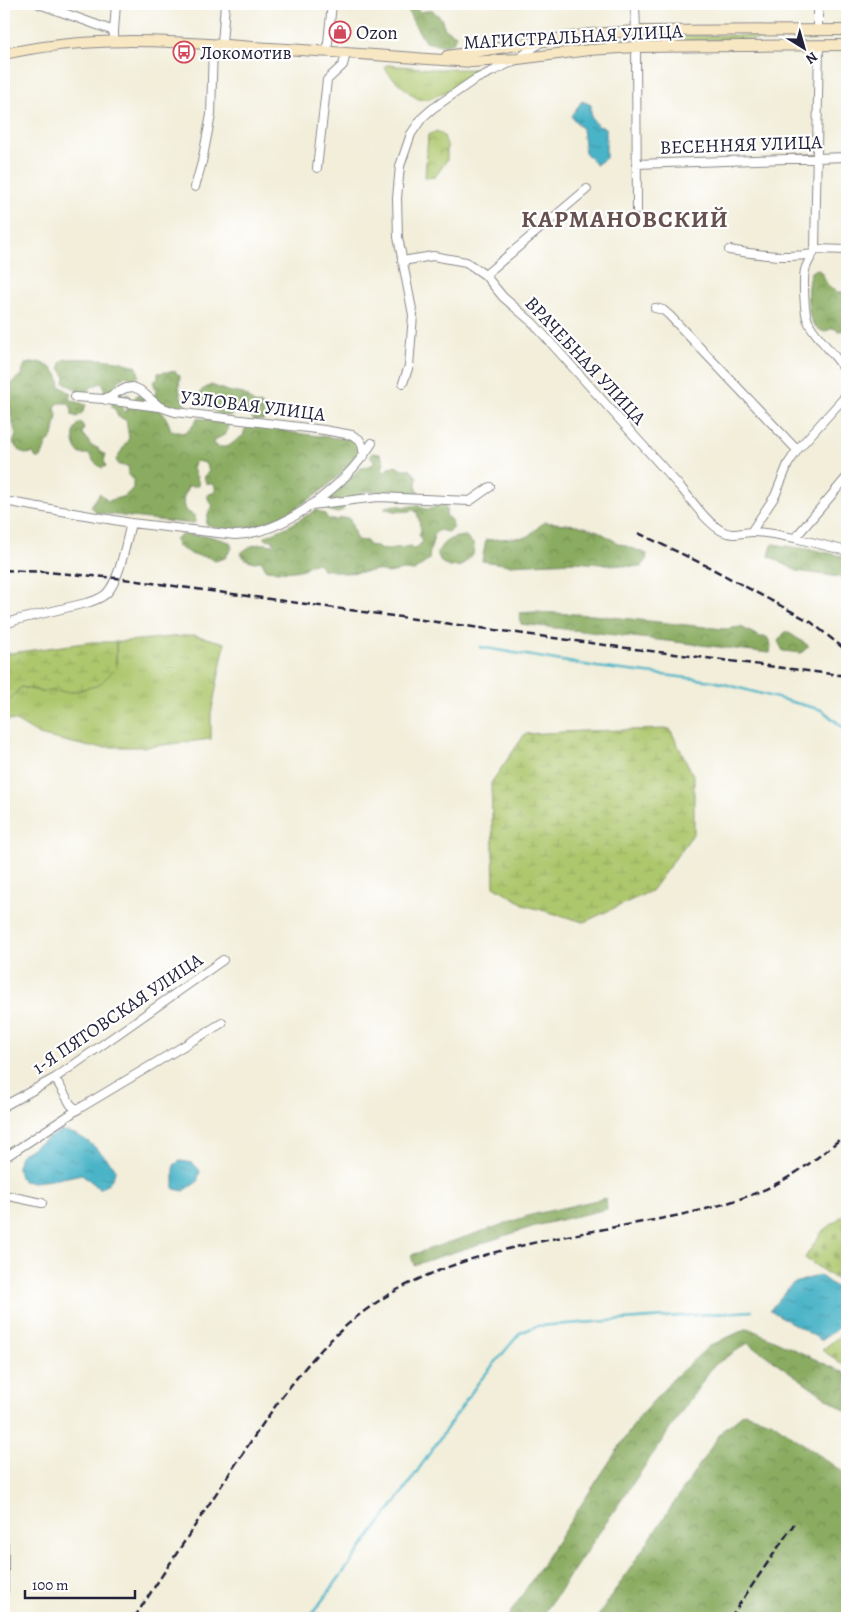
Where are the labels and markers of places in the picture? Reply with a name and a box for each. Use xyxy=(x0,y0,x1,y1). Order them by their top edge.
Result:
shop icon: Ozon xyxy=(328,20,352,44)
place label: Ozon xyxy=(356,20,398,46)
bus stop icon: Локомотив xyxy=(172,40,196,64)
place label: Локомотив xyxy=(200,40,292,66)

